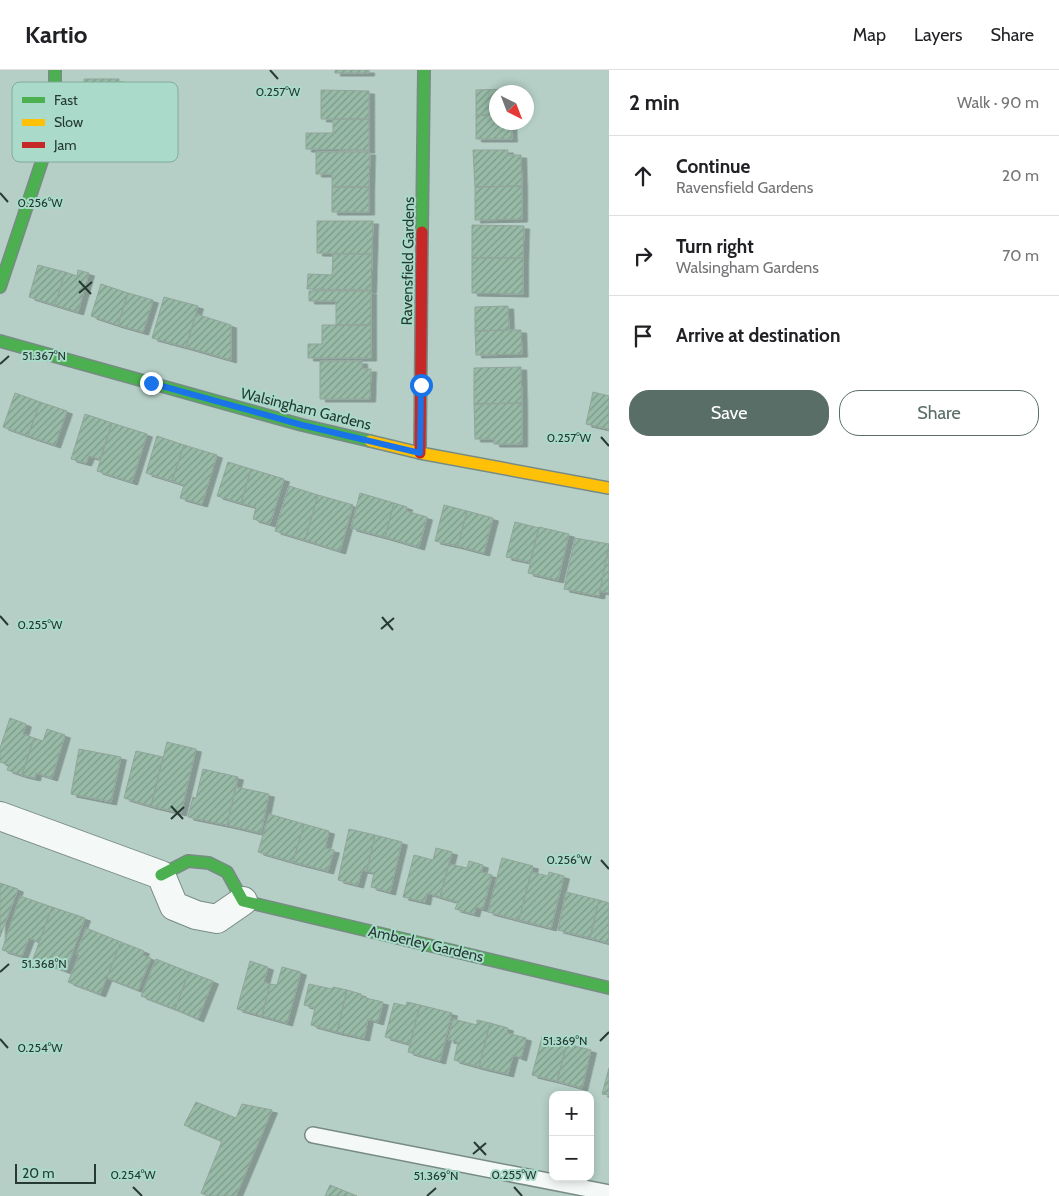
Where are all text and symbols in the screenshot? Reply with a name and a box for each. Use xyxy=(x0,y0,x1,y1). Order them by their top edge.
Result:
text: Kartio xyxy=(25,20,88,49)
text: Map xyxy=(853,24,886,46)
text: Layers xyxy=(914,24,963,46)
text: Share xyxy=(991,24,1034,46)
legend xyxy=(12,82,178,162)
text: 0.257°W xyxy=(256,84,301,99)
north arrow xyxy=(489,85,534,130)
text: 2 min xyxy=(629,90,680,115)
text: Fast xyxy=(54,91,78,109)
text: Walk · 90 m xyxy=(957,93,1039,112)
text: Slow xyxy=(54,113,83,131)
text: Jam xyxy=(53,136,76,154)
text: Continue xyxy=(676,155,750,178)
icon: ahead xyxy=(629,162,657,190)
text: 20 m xyxy=(1002,166,1039,185)
text: Ravensfield Gardens xyxy=(676,178,813,197)
text: 0.256°W xyxy=(18,195,63,210)
street label: Ravensfield Gardens xyxy=(398,196,418,326)
text: Turn right xyxy=(676,235,754,258)
icon: right xyxy=(629,242,657,270)
text: 70 m xyxy=(1002,246,1039,265)
text: Walsingham Gardens xyxy=(676,258,819,277)
icon: arrive xyxy=(629,322,657,350)
text: Arrive at destination xyxy=(676,324,840,347)
text: 51.367°N xyxy=(22,348,66,363)
route end xyxy=(140,372,163,395)
route start xyxy=(410,374,433,397)
street label: Walsingham Gardens xyxy=(239,384,373,434)
button: Save xyxy=(629,390,829,436)
button: Share xyxy=(839,390,1039,436)
text: 0.257°W xyxy=(547,430,592,445)
text: 0.255°W xyxy=(18,617,63,632)
text: 0.256°W xyxy=(547,852,592,867)
street label: Amberley Gardens xyxy=(367,922,485,966)
text: 51.368°N xyxy=(21,956,67,971)
text: 51.369°N xyxy=(543,1033,587,1048)
text: 0.254°W xyxy=(17,1040,63,1055)
map controls xyxy=(549,1091,594,1181)
button: + xyxy=(549,1091,594,1136)
button: − xyxy=(549,1136,594,1181)
scale bar xyxy=(15,1161,96,1184)
text: 20 m xyxy=(22,1164,55,1182)
text: 0.254°W xyxy=(110,1167,156,1182)
text: 0.255°W xyxy=(492,1167,537,1182)
text: 51.369°N xyxy=(414,1168,458,1183)

